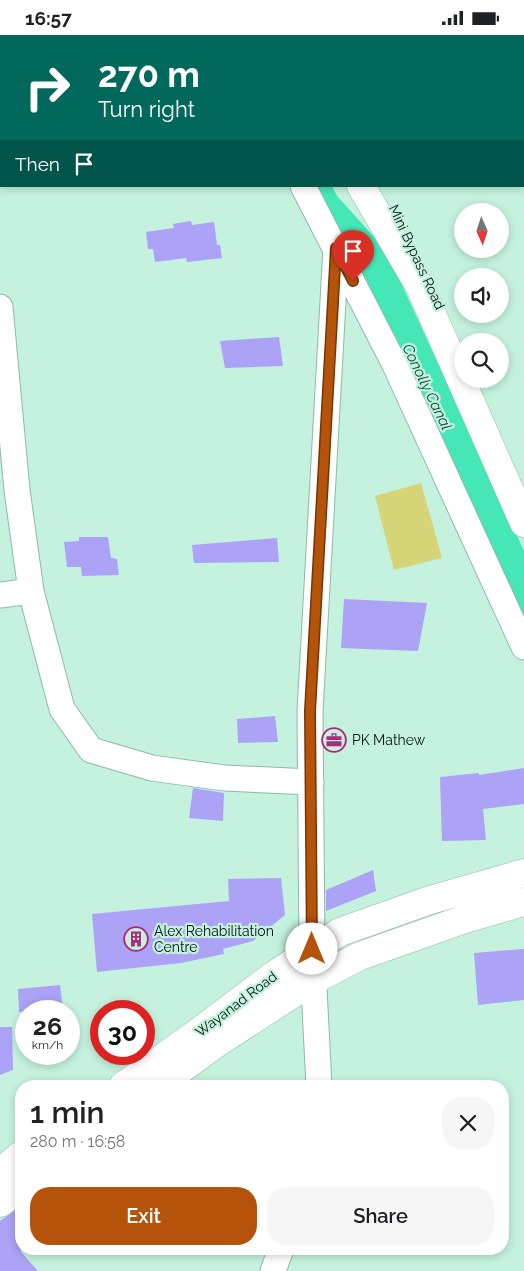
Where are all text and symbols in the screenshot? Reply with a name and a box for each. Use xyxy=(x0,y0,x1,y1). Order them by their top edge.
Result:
text: 16:57 xyxy=(25,7,72,29)
text: 270 m xyxy=(98,54,200,95)
icon: right xyxy=(15,55,80,120)
text: Turn right xyxy=(98,96,195,122)
icon: arrive xyxy=(70,150,98,178)
text: Then xyxy=(15,153,60,175)
street label: Mini Bypass Road xyxy=(386,202,448,312)
north arrow xyxy=(454,203,509,257)
map controls xyxy=(454,203,509,388)
pin xyxy=(332,230,374,281)
icon: arrive xyxy=(339,237,367,265)
button: sound xyxy=(454,268,509,323)
button: search xyxy=(454,333,509,388)
water label: Conolly Canal xyxy=(398,341,456,433)
office icon: PK Mathew xyxy=(321,727,347,753)
place label: PK Mathew xyxy=(352,732,426,748)
position arrow xyxy=(285,922,337,974)
place label: Alex Rehabilitation Centre xyxy=(154,923,274,955)
building icon: Alex Rehabilitation Centre xyxy=(123,926,149,952)
street label: Wayanad Road xyxy=(192,968,280,1040)
speed limit sign: 30 xyxy=(90,1000,155,1065)
text: 26 xyxy=(33,1011,62,1041)
text: km/h xyxy=(32,1038,63,1052)
text: 1 min xyxy=(30,1095,105,1130)
button: close xyxy=(442,1097,494,1149)
text: 280 m · 16:58 xyxy=(30,1132,125,1151)
button: Exit xyxy=(30,1187,257,1245)
button: Share xyxy=(267,1187,494,1245)

